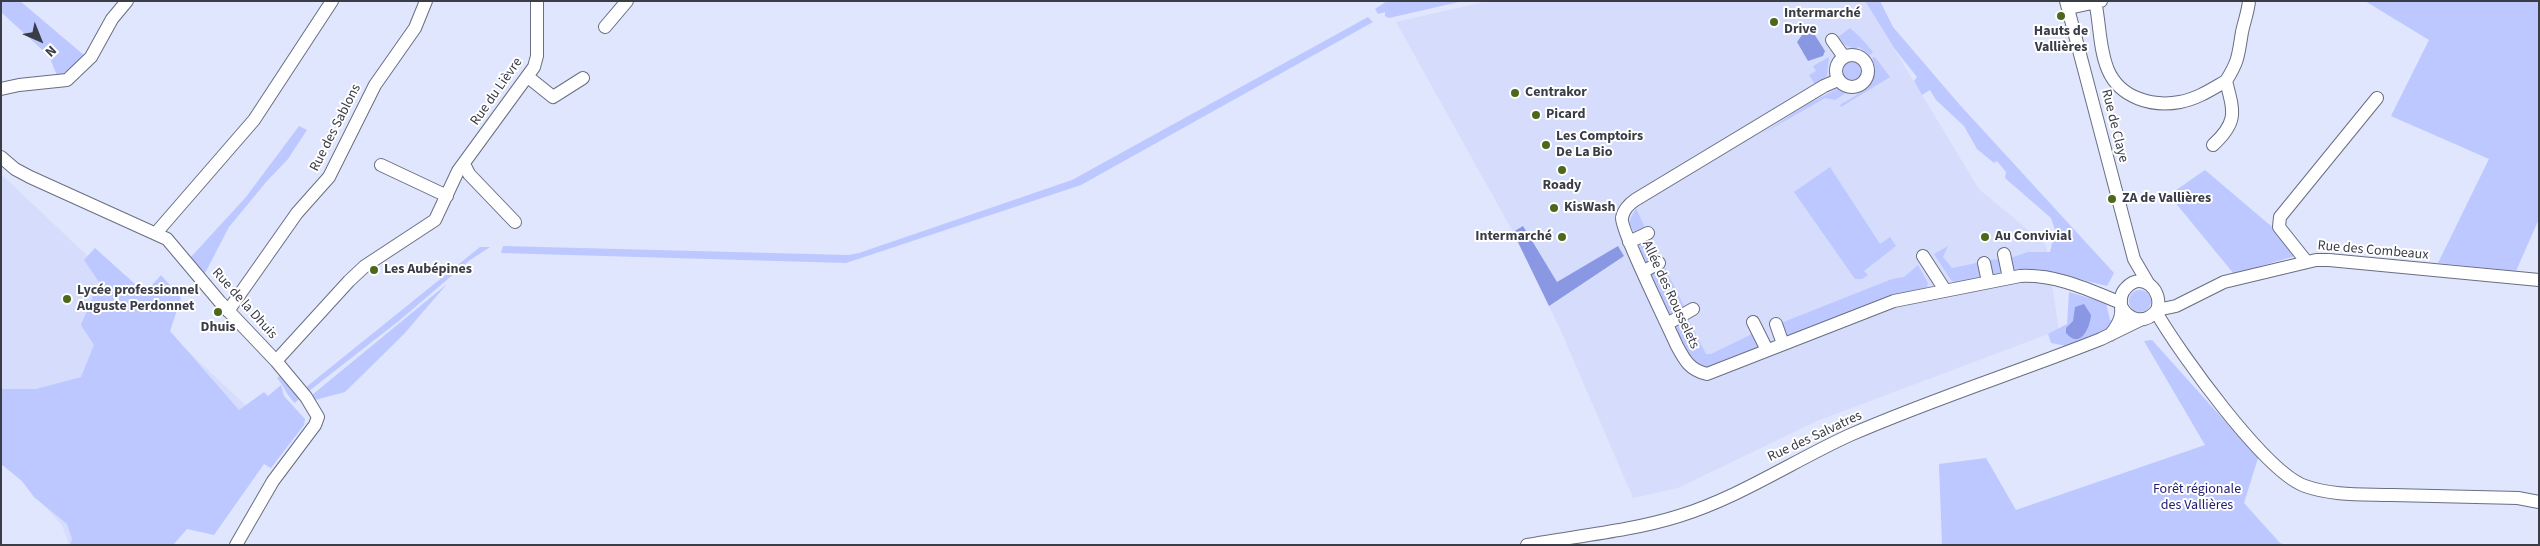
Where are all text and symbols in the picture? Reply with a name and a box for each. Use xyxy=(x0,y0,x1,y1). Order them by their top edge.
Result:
place label: Intermarché Drive xyxy=(1784,6,1861,38)
marker: Hauts de Vallières xyxy=(2055,10,2067,22)
north arrow xyxy=(15,15,65,65)
marker: Intermarché Drive xyxy=(1768,16,1780,28)
place label: Hauts de Vallières xyxy=(2034,24,2088,56)
text: N xyxy=(40,40,61,61)
street label: Rue du Lièvre xyxy=(467,55,527,129)
street label: Rue des Sablons xyxy=(307,82,365,174)
place label: Centrakor xyxy=(1525,85,1587,101)
marker: Centrakor xyxy=(1509,87,1521,99)
street label: Rue de Claye xyxy=(2097,88,2131,164)
place label: Picard xyxy=(1546,107,1585,123)
marker: Picard xyxy=(1530,109,1542,121)
place label: Les Comptoirs De La Bio xyxy=(1556,129,1643,162)
marker: Les Comptoirs De La Bio xyxy=(1540,139,1552,151)
marker: Roady xyxy=(1556,164,1568,176)
place label: Roady xyxy=(1543,178,1581,194)
place label: ZA de Vallières xyxy=(2122,191,2211,207)
marker: ZA de Vallières xyxy=(2106,193,2118,205)
place label: KisWash xyxy=(1564,200,1615,216)
marker: KisWash xyxy=(1548,202,1560,214)
place label: Intermarché xyxy=(1475,229,1552,245)
place label: Au Convivial xyxy=(1995,229,2071,245)
marker: Intermarché xyxy=(1556,231,1568,243)
marker: Au Convivial xyxy=(1979,231,1991,243)
street label: Allée des Rousselets xyxy=(1638,238,1702,352)
street label: Rue des Combeaux xyxy=(2317,238,2429,264)
place label: Les Aubépines xyxy=(384,262,472,278)
marker: Les Aubépines xyxy=(368,264,380,276)
street label: Rue de la Dhuis xyxy=(208,265,280,343)
place label: Lycée professionnel Auguste Perdonnet xyxy=(77,283,199,316)
marker: Lycée professionnel Auguste Perdonnet xyxy=(61,293,73,305)
marker: Dhuis xyxy=(212,306,224,318)
place label: Dhuis xyxy=(201,320,235,336)
street label: Rue des Salvatres xyxy=(1765,408,1865,466)
park label: Forêt régionale des Vallières xyxy=(2153,482,2241,514)

